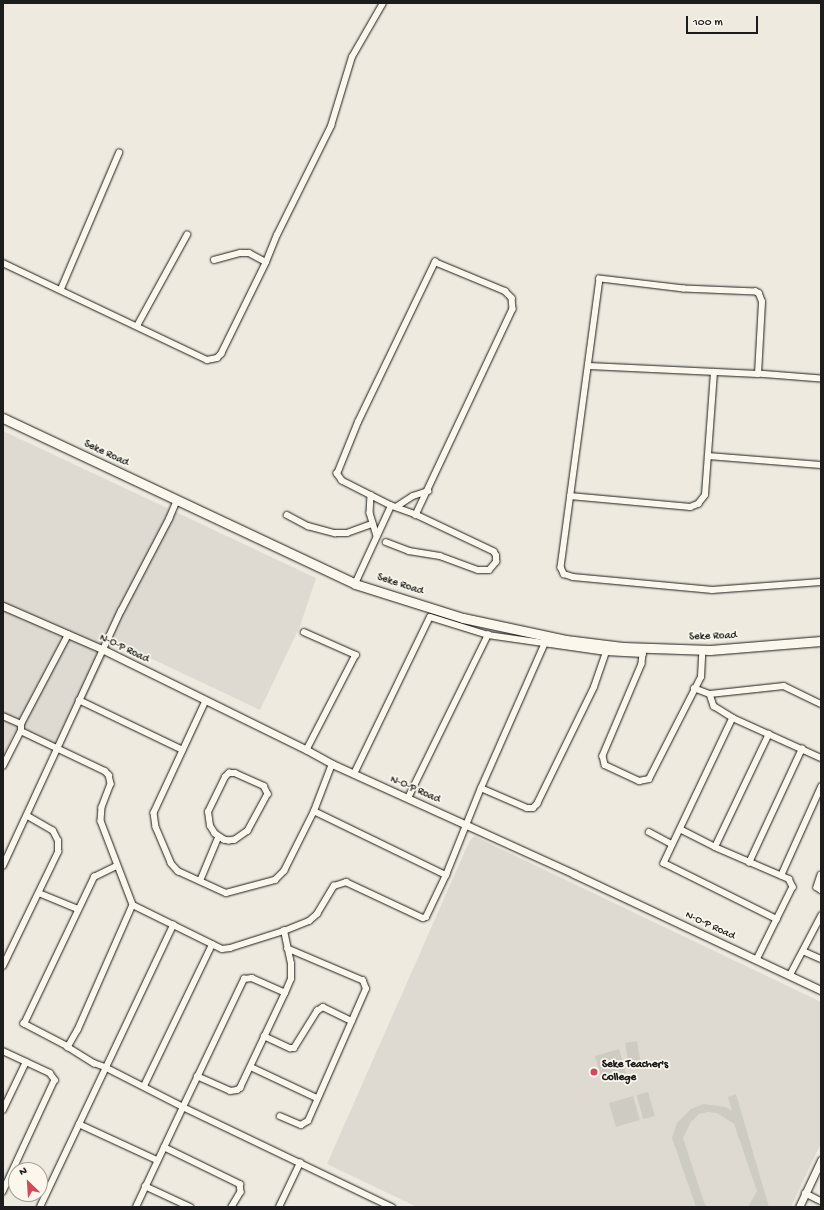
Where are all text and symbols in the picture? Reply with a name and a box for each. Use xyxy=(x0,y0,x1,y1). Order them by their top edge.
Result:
scale bar xyxy=(688,8,760,34)
text: 100 m xyxy=(693,16,723,30)
street label: Seke Road xyxy=(81,438,131,470)
street label: Seke Road xyxy=(375,571,425,599)
street label: Seke Road xyxy=(689,630,737,644)
street label: N-O-P Road xyxy=(97,631,151,667)
street label: N-O-P Road xyxy=(388,773,442,807)
street label: N-O-P Road xyxy=(683,909,737,943)
place label: Seke Teacher's College xyxy=(602,1059,668,1085)
marker: Seke Teacher's College xyxy=(589,1067,599,1077)
north arrow xyxy=(8,1162,48,1202)
text: N xyxy=(18,1165,29,1179)

